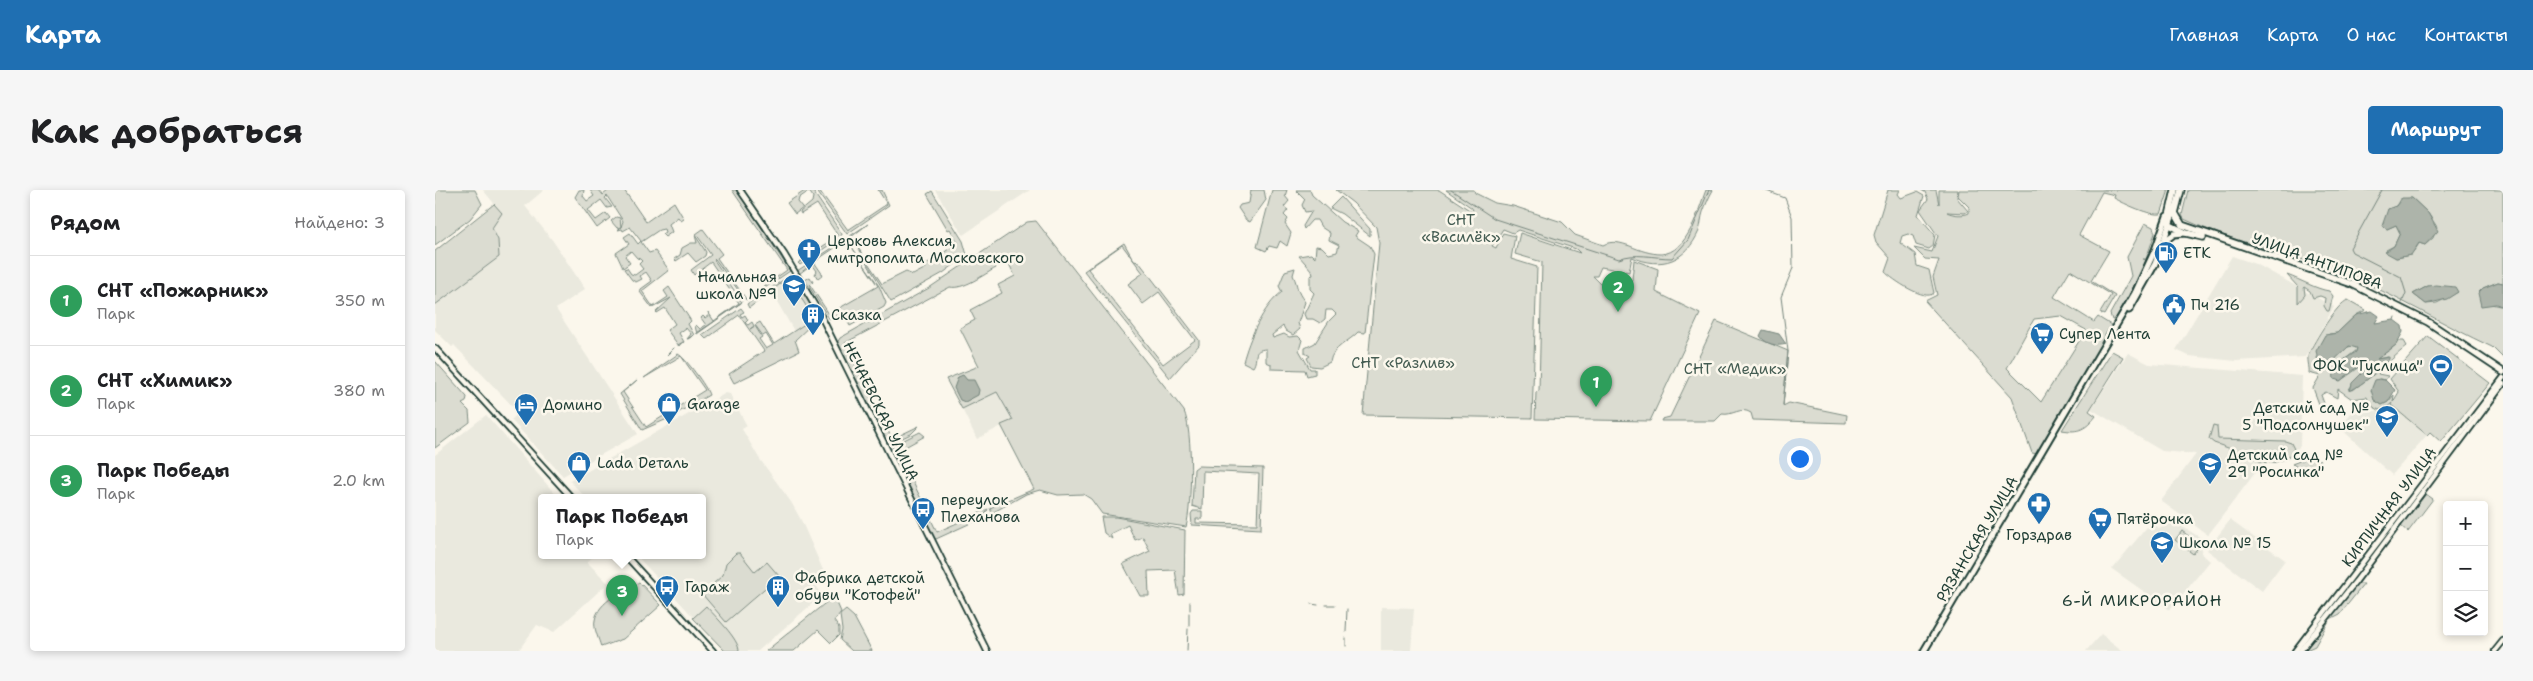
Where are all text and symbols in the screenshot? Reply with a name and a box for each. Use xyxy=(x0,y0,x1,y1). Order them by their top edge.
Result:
text: Карта xyxy=(25,19,101,51)
text: Главная xyxy=(2169,23,2239,47)
text: Карта xyxy=(2267,23,2319,47)
text: О нас xyxy=(2347,23,2396,47)
text: Контакты xyxy=(2424,23,2508,47)
button: Маршрут xyxy=(2368,106,2503,154)
text: Как добраться xyxy=(30,107,303,154)
text: Рядом xyxy=(50,209,120,237)
park label: СНТ «Василёк» xyxy=(1422,210,1500,247)
text: Найдено: 3 xyxy=(294,212,385,233)
street label: УЛИЦА АНТИПОВА xyxy=(2249,228,2385,294)
place label: Церковь Алексия, митрополита Московского xyxy=(827,231,1024,268)
church icon: Церковь Алексия, митрополита Московского xyxy=(796,237,822,271)
fuel station icon: ЕТК xyxy=(2153,240,2179,274)
place label: ЕТК xyxy=(2183,243,2211,263)
place label: Начальная школа №9 xyxy=(696,267,777,304)
pin: 2 xyxy=(1602,271,1634,312)
school or university icon: Начальная школа №9 xyxy=(781,273,807,307)
text: СНТ «Пожарник» xyxy=(97,278,268,303)
text: 1 xyxy=(62,290,70,311)
text: 350 m xyxy=(334,290,385,311)
public building icon: Пч 216 xyxy=(2161,292,2187,326)
place label: Пч 216 xyxy=(2191,295,2240,315)
building icon: Сказка xyxy=(800,302,826,336)
text: Парк xyxy=(97,303,135,324)
place label: Сказка xyxy=(831,305,882,325)
supermarket icon: Супер Лента xyxy=(2029,321,2055,355)
place label: Супер Лента xyxy=(2059,324,2151,344)
street label: НЕЧАЕВСКАЯ УЛИЦА xyxy=(839,338,924,484)
park label: СНТ «Разлив» xyxy=(1351,353,1455,373)
sports icon: ФОК "Гуслица" xyxy=(2428,353,2454,387)
place label: ФОК "Гуслица" xyxy=(2313,356,2423,376)
park label: СНТ «Медик» xyxy=(1684,359,1786,379)
pin: 1 xyxy=(1580,366,1612,407)
text: СНТ «Химик» xyxy=(97,368,232,393)
text: 2 xyxy=(60,380,72,401)
text: 380 m xyxy=(333,380,385,401)
shop icon: Garage xyxy=(656,391,682,425)
hotel icon: Домино xyxy=(513,392,539,426)
text: Парк xyxy=(97,393,135,414)
place label: Garage xyxy=(687,394,740,414)
place label: Домино xyxy=(543,395,602,415)
place label: Детский сад № 5 "Подсолнушек" xyxy=(2242,398,2369,435)
school or university icon: Детский сад № 5 "Подсолнушек" xyxy=(2374,404,2400,438)
street label: КИРПИЧНАЯ УЛИЦА xyxy=(2337,443,2441,571)
place label: Детский сад № 29 "Росинка" xyxy=(2227,445,2343,482)
your location xyxy=(1787,446,1813,472)
shop icon: Lada Dеталь xyxy=(566,450,592,484)
school or university icon: Детский сад № 29 "Росинка" xyxy=(2197,451,2223,485)
place label: Lada Dеталь xyxy=(597,453,689,473)
text: Парк Победы xyxy=(97,458,230,483)
text: 3 xyxy=(60,470,72,491)
text: 2.0 km xyxy=(332,470,385,491)
street label: РЯЗАНСКАЯ УЛИЦА xyxy=(1932,472,2023,606)
text: Парк xyxy=(97,483,135,504)
place label: переулок Плеханова xyxy=(941,490,1021,527)
pharmacy icon: Горздрав xyxy=(2026,491,2052,525)
popup xyxy=(538,494,706,559)
bus stop icon: переулок Плеханова xyxy=(910,496,936,530)
map controls xyxy=(2443,501,2488,636)
button: + xyxy=(2443,501,2488,546)
text: Парк Победы xyxy=(556,504,688,529)
supermarket icon: Пятёрочка xyxy=(2087,506,2113,540)
place label: Пятёрочка xyxy=(2117,509,2194,529)
place label: Горздрав xyxy=(2006,525,2072,545)
text: Парк xyxy=(556,529,594,550)
school or university icon: Школа № 15 xyxy=(2149,530,2175,564)
place label: Школа № 15 xyxy=(2179,533,2271,553)
button: − xyxy=(2443,546,2488,591)
place label: Фабрика детской обуви "Котофей" xyxy=(795,568,925,605)
bus stop icon: Гараж xyxy=(654,574,680,608)
building icon: Фабрика детской обуви "Котофей" xyxy=(765,574,791,608)
pin: 3 xyxy=(606,575,638,616)
place label: Гараж xyxy=(685,577,730,597)
district label: 6-Й МИКРОРАЙОН xyxy=(2062,590,2222,611)
button: layers xyxy=(2443,591,2488,636)

